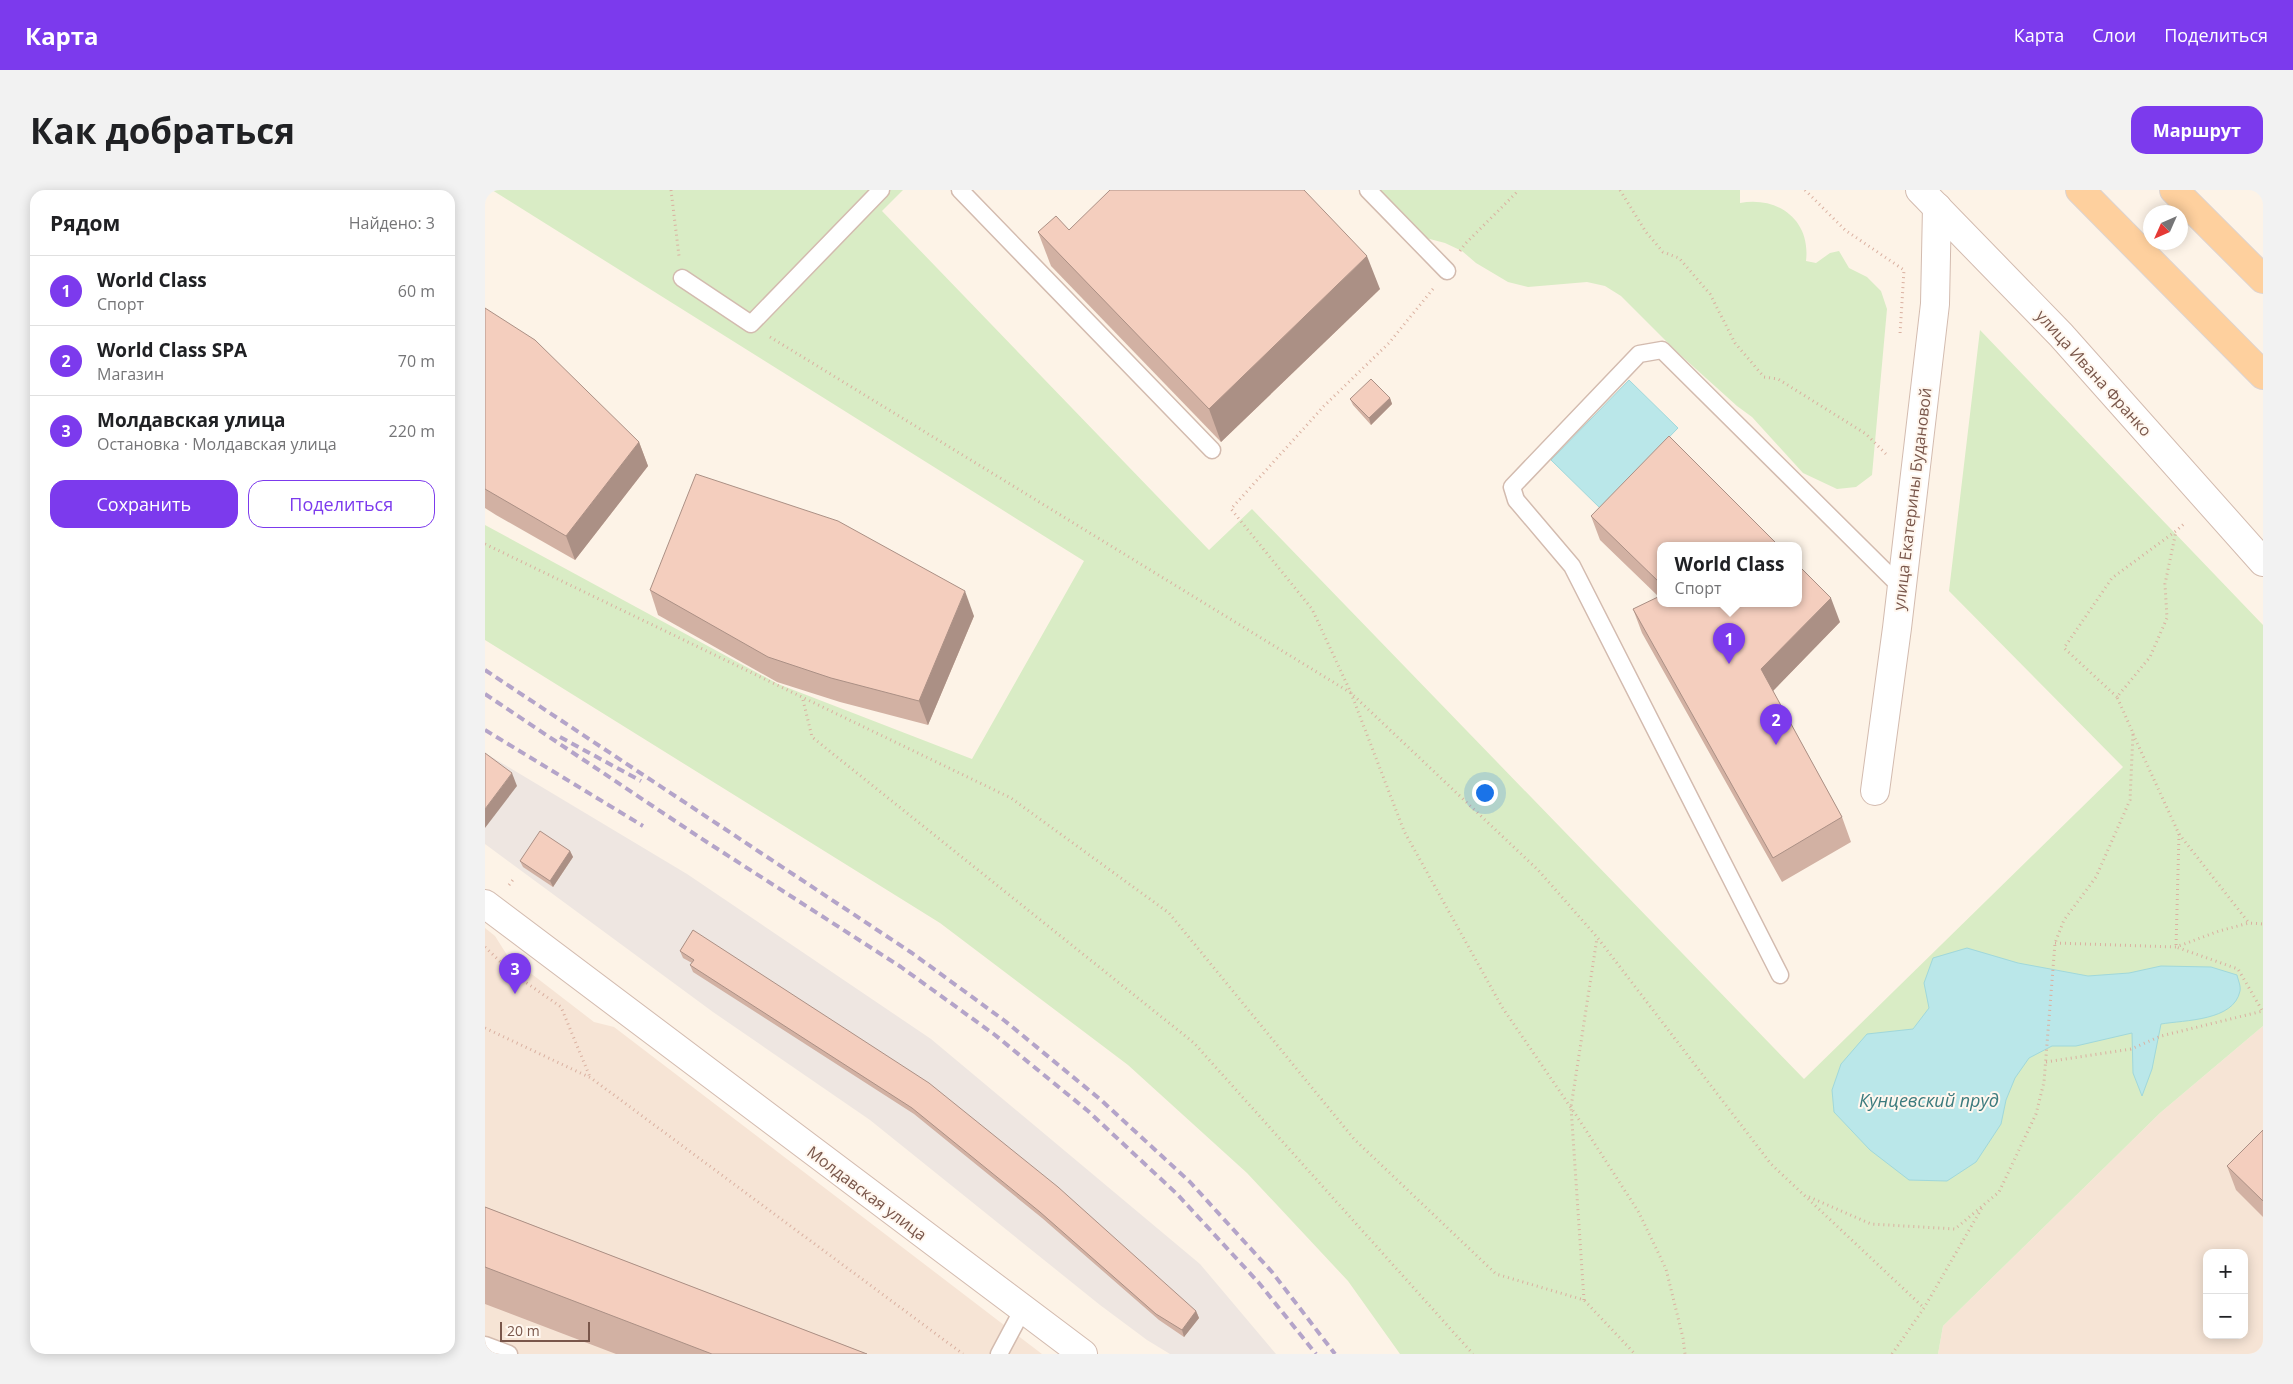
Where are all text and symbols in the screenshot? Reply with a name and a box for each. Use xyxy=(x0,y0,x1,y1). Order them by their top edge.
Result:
text: Карта xyxy=(25,19,99,52)
text: Карта xyxy=(2014,23,2064,47)
text: Слои xyxy=(2092,23,2136,47)
text: Поделиться xyxy=(2164,23,2268,47)
button: Маршрут xyxy=(2131,106,2263,154)
text: Как добраться xyxy=(30,107,295,154)
north arrow xyxy=(2143,205,2188,250)
text: Рядом xyxy=(50,209,120,237)
text: Найдено: 3 xyxy=(349,212,435,234)
text: World Class xyxy=(97,267,207,293)
text: 1 xyxy=(61,280,71,302)
text: 60 m xyxy=(398,280,435,302)
text: Спорт xyxy=(97,293,144,315)
street label: улица Ивана Франко xyxy=(2031,305,2157,441)
text: World Class SPA xyxy=(97,337,247,363)
text: 2 xyxy=(61,350,71,372)
text: 70 m xyxy=(398,350,435,372)
text: Магазин xyxy=(97,363,164,385)
street label: улица Екатерины Будановой xyxy=(1887,386,1937,612)
text: Молдавская улица xyxy=(97,407,285,433)
text: 3 xyxy=(61,420,71,442)
text: 220 m xyxy=(389,420,435,442)
text: Остановка · Молдавская улица xyxy=(97,433,337,455)
button: Сохранить xyxy=(50,480,238,528)
button: Поделиться xyxy=(248,480,435,528)
popup xyxy=(1657,542,1802,607)
text: World Class xyxy=(1675,551,1784,577)
text: Спорт xyxy=(1675,577,1722,599)
pin: 1 xyxy=(1713,623,1745,664)
pin: 2 xyxy=(1760,704,1792,745)
your location xyxy=(1472,780,1498,806)
pin: 3 xyxy=(499,953,531,994)
water label: Кунцевский пруд xyxy=(1859,1088,1999,1112)
street label: Молдавская улица xyxy=(803,1141,931,1245)
map controls xyxy=(2203,1249,2248,1339)
button: + xyxy=(2203,1249,2248,1294)
button: − xyxy=(2203,1294,2248,1339)
scale bar xyxy=(500,1319,590,1342)
text: 20 m xyxy=(507,1321,540,1340)

